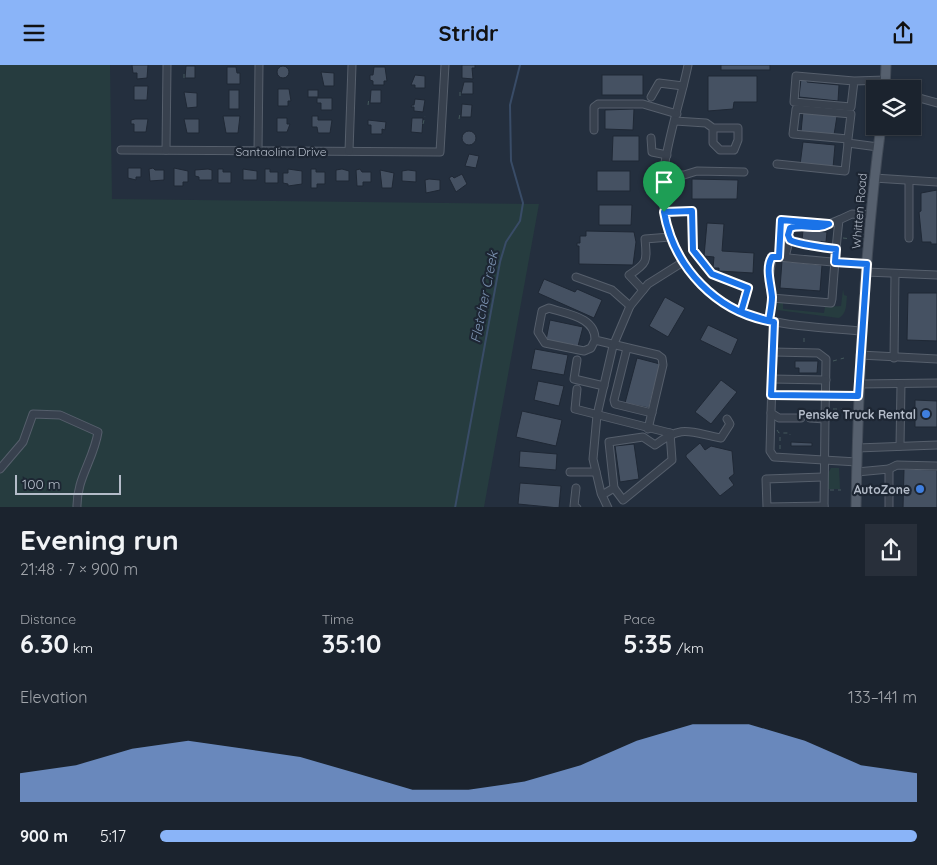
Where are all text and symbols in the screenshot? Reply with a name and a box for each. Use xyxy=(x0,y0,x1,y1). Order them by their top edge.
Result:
icon: menu xyxy=(20,19,48,47)
text: Stridr xyxy=(438,19,499,47)
icon: share xyxy=(889,19,917,47)
map controls xyxy=(866,80,921,135)
button: layers xyxy=(866,80,921,135)
street label: Santaolina Drive xyxy=(235,144,327,159)
pin xyxy=(643,161,685,212)
icon: arrive xyxy=(650,168,678,196)
street label: Whitten Road xyxy=(848,173,870,249)
water label: Fletcher Creek xyxy=(466,248,502,345)
place label: Penske Truck Rental xyxy=(798,407,916,422)
marker: Penske Truck Rental xyxy=(920,408,932,420)
scale bar xyxy=(15,473,121,496)
text: 100 m xyxy=(22,475,60,493)
place label: AutoZone xyxy=(854,482,910,497)
marker: AutoZone xyxy=(914,483,926,495)
text: Evening run xyxy=(20,522,179,557)
button: share xyxy=(865,524,917,576)
text: 21:48 · 7 × 900 m xyxy=(20,559,138,579)
text: Distance xyxy=(20,610,76,628)
text: Time xyxy=(322,610,354,628)
text: Pace xyxy=(623,610,655,628)
text: 6.30 xyxy=(20,628,69,659)
text: 35:10 xyxy=(322,628,381,659)
text: 5:35 xyxy=(623,628,672,659)
text: km xyxy=(69,639,93,657)
text: /km xyxy=(672,639,704,657)
text: Elevation xyxy=(20,687,87,707)
text: 133–141 m xyxy=(848,687,917,707)
text: 900 m xyxy=(20,826,68,846)
text: 5:17 xyxy=(100,826,126,846)

